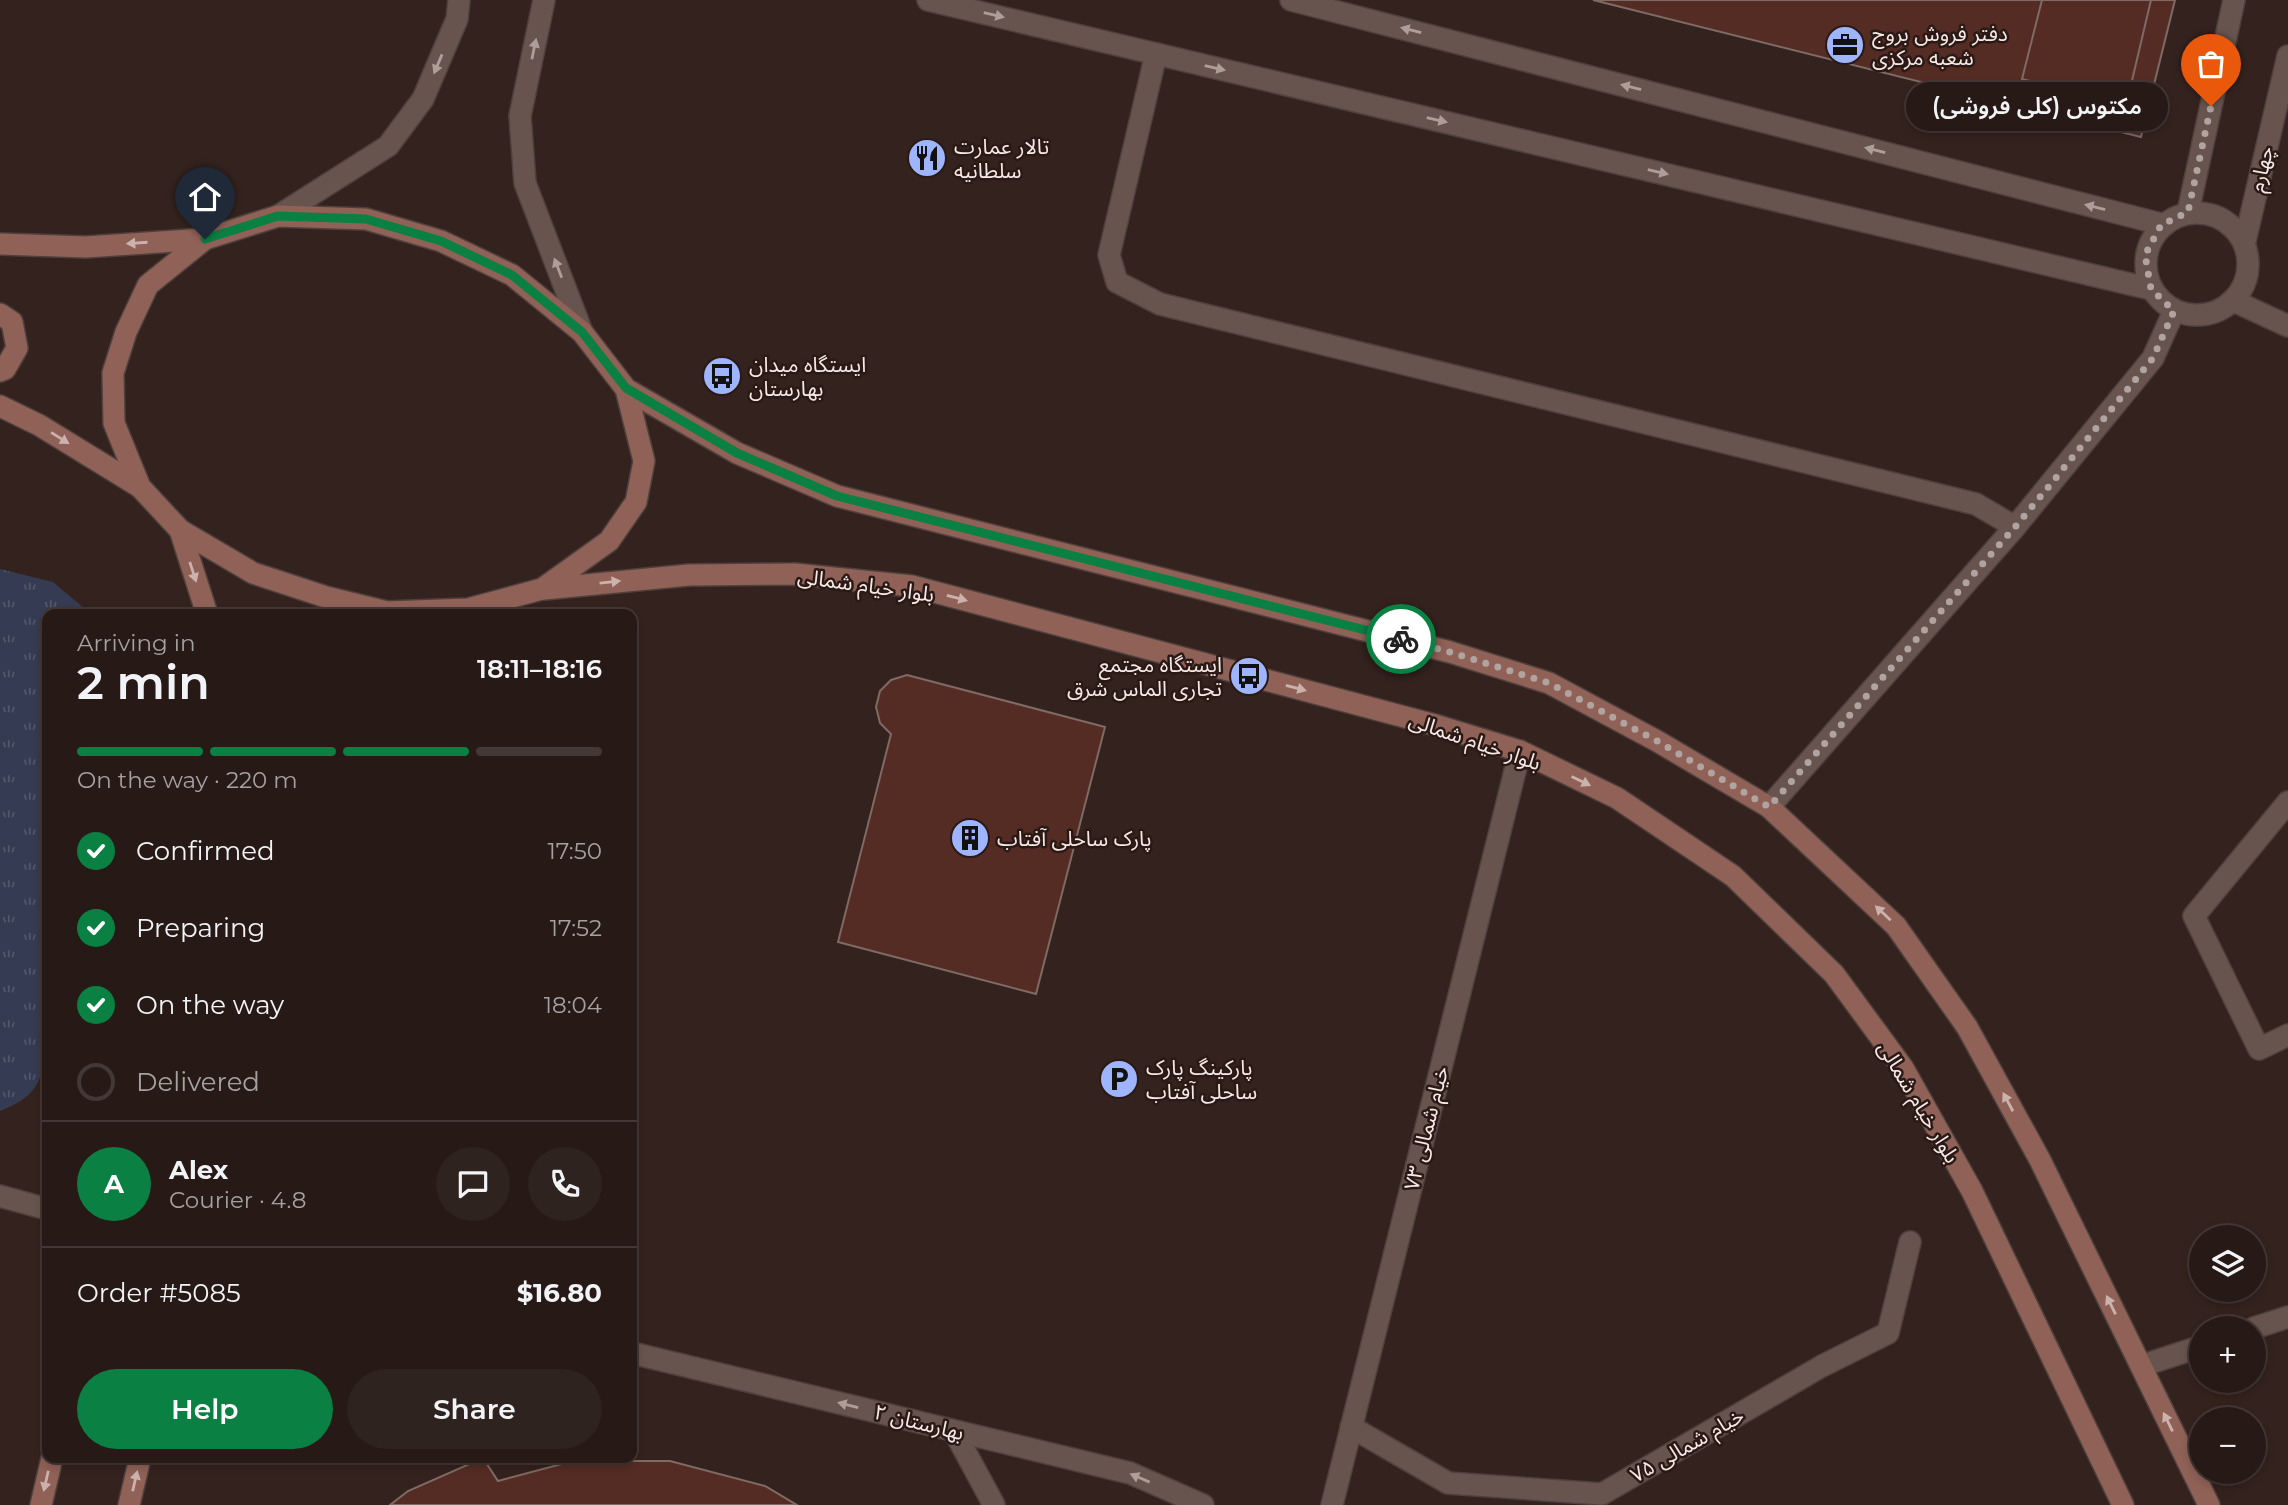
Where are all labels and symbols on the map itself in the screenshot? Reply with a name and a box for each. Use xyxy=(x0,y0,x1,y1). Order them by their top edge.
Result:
one-way arrow xyxy=(983,10,1005,21)
place label: دفتر فروش بروج شعبه مرکزی xyxy=(1872,21,2008,70)
one-way arrow xyxy=(1400,24,1422,35)
office icon: دفتر فروش بروج شعبه مرکزی xyxy=(1824,24,1866,66)
pin xyxy=(2181,34,2241,106)
one-way arrow xyxy=(528,38,539,60)
one-way arrow xyxy=(432,54,443,75)
one-way arrow xyxy=(1205,63,1227,74)
one-way arrow xyxy=(1620,81,1642,92)
callout: (مکتوس (کلی فروشی xyxy=(1906,82,2169,130)
one-way arrow xyxy=(1426,115,1448,126)
place label: تالار عمارت سلطانیه xyxy=(954,134,1049,183)
restaurant icon: تالار عمارت سلطانیه xyxy=(906,137,948,179)
one-way arrow xyxy=(1864,144,1886,155)
street label: چهارم xyxy=(2244,144,2282,195)
pin xyxy=(175,167,235,239)
one-way arrow xyxy=(1647,167,1669,178)
one-way arrow xyxy=(2084,201,2106,212)
one-way arrow xyxy=(126,238,148,249)
one-way arrow xyxy=(552,258,563,279)
place label: ایستگاه میدان بهارستان xyxy=(749,352,866,401)
bus stop icon: ایستگاه میدان بهارستان xyxy=(701,355,743,397)
one-way arrow xyxy=(51,431,70,444)
one-way arrow xyxy=(189,562,199,583)
street label: بلوار خیام شمالی xyxy=(796,563,936,611)
one-way arrow xyxy=(599,576,621,587)
one-way arrow xyxy=(947,594,968,604)
courier xyxy=(1366,604,1436,674)
place label: ایستگاه مجتمع تجاری الماس شرق xyxy=(1067,652,1222,701)
bus stop icon: ایستگاه مجتمع تجاری الماس شرق xyxy=(1228,655,1270,697)
one-way arrow xyxy=(1285,683,1307,694)
street label: بلوار خیام شمالی xyxy=(1405,707,1544,779)
one-way arrow xyxy=(1571,775,1591,786)
building icon: پارک ساحلی آفتاب xyxy=(949,817,991,859)
place label: پارک ساحلی آفتاب xyxy=(997,826,1152,852)
one-way arrow xyxy=(1875,906,1892,922)
street label: بلوار خیام شمالی xyxy=(1869,1037,1965,1170)
place label: پارکینگ پارک ساحلی آفتاب xyxy=(1146,1055,1257,1104)
parking icon: پارکینگ پارک ساحلی آفتاب xyxy=(1098,1058,1140,1100)
street label: خیام شمالی ۷۳ xyxy=(1398,1063,1457,1194)
one-way arrow xyxy=(2002,1092,2014,1112)
one-way arrow xyxy=(2105,1295,2117,1315)
one-way arrow xyxy=(837,1399,859,1410)
street label: بهارستان ۲ xyxy=(871,1399,967,1445)
street label: خیام شمالی ۷۵ xyxy=(1626,1402,1750,1491)
one-way arrow xyxy=(2163,1412,2174,1432)
one-way arrow xyxy=(40,1470,51,1492)
one-way arrow xyxy=(130,1470,141,1492)
one-way arrow xyxy=(1130,1472,1150,1484)

